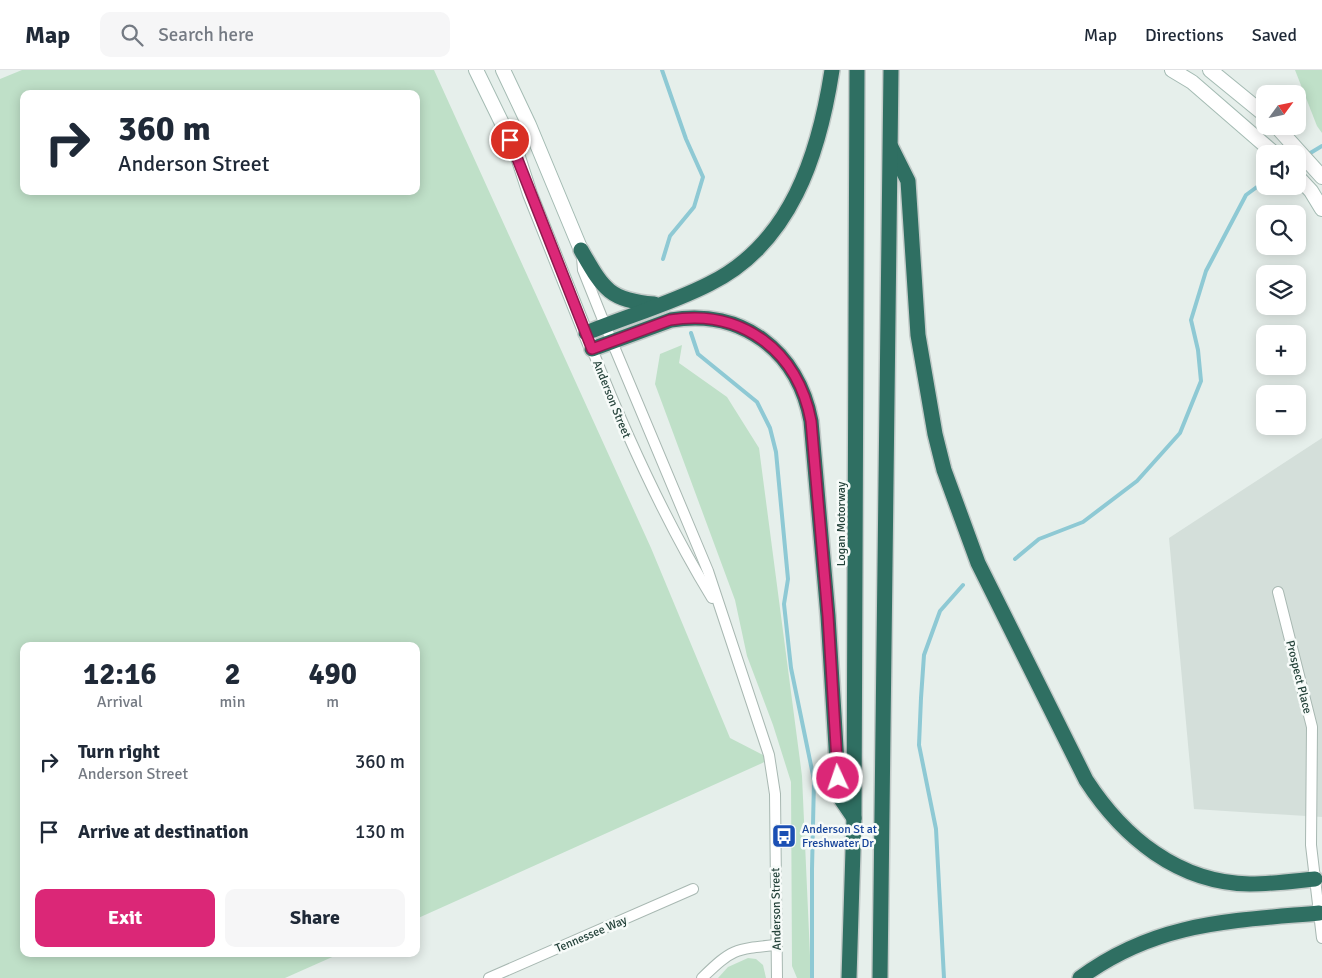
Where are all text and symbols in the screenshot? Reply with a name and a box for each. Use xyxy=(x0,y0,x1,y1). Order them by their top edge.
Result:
search box xyxy=(100,12,450,57)
text: Map xyxy=(25,20,70,50)
icon: search xyxy=(118,21,146,49)
text: Search here xyxy=(158,23,254,47)
text: Map xyxy=(1084,24,1117,46)
text: Directions xyxy=(1145,24,1224,46)
text: Saved xyxy=(1252,24,1297,46)
north arrow xyxy=(1256,85,1306,135)
map controls xyxy=(1256,85,1306,435)
text: 360 m xyxy=(118,107,211,150)
icon: right xyxy=(35,110,100,175)
pin xyxy=(489,119,531,161)
icon: arrive xyxy=(496,126,524,154)
button: sound xyxy=(1256,145,1306,195)
text: Anderson Street xyxy=(118,150,269,177)
button: search xyxy=(1256,205,1306,255)
button: layers xyxy=(1256,265,1306,315)
button: + xyxy=(1256,325,1306,375)
street label: Anderson Street xyxy=(589,358,634,440)
button: − xyxy=(1256,385,1306,435)
street label: Logan Motorway xyxy=(834,481,849,566)
street label: Prospect Place xyxy=(1282,639,1315,715)
text: 12:16 xyxy=(83,656,157,693)
text: 2 xyxy=(224,656,241,693)
text: 490 xyxy=(308,656,357,693)
text: Arrival xyxy=(97,692,143,712)
text: min xyxy=(220,692,245,712)
text: m xyxy=(326,692,339,712)
text: Turn right xyxy=(78,740,160,764)
icon: right xyxy=(35,748,63,776)
text: 360 m xyxy=(355,750,405,774)
position arrow xyxy=(811,751,863,803)
text: Anderson Street xyxy=(78,764,188,784)
icon: arrive xyxy=(35,818,63,846)
text: Arrive at destination xyxy=(78,820,249,844)
text: 130 m xyxy=(355,820,405,844)
place label: Anderson St at Freshwater Dr xyxy=(802,822,877,851)
bus stop icon: Anderson St at Freshwater Dr xyxy=(771,823,797,849)
street label: Anderson Street xyxy=(768,868,785,950)
button: Exit xyxy=(35,889,215,947)
button: Share xyxy=(225,889,405,947)
street label: Tennessee Way xyxy=(553,912,630,956)

